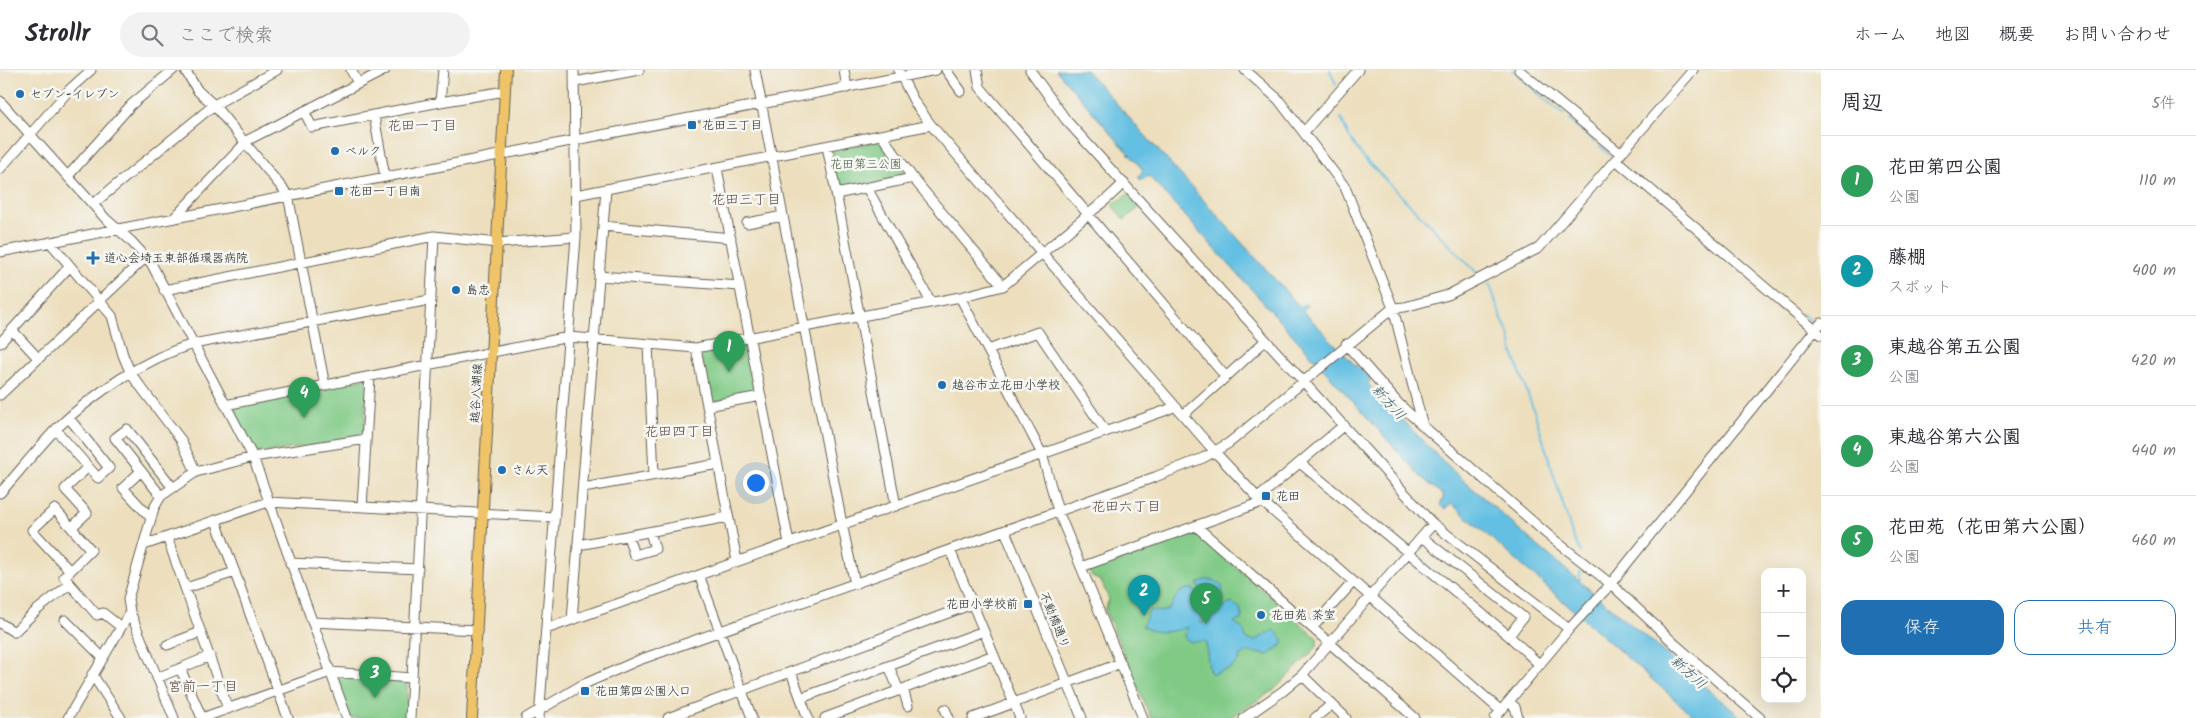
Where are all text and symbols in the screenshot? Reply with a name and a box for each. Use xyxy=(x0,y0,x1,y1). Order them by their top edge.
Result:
search box xyxy=(120,12,470,57)
text: Strollr xyxy=(25,15,90,54)
icon: search xyxy=(138,21,166,49)
text: ここで検索 xyxy=(178,21,273,51)
text: ホーム xyxy=(1854,21,1907,50)
text: 地図 xyxy=(1935,21,1971,50)
text: 概要 xyxy=(1999,21,2035,50)
text: お問い合わせ xyxy=(2063,21,2171,50)
place label: セブン-イレブン xyxy=(30,85,120,104)
text: 周辺 xyxy=(1841,87,1883,120)
marker: セブン-イレブン xyxy=(14,88,26,100)
text: 5件 xyxy=(2151,91,2176,116)
district label: 花田一丁目 xyxy=(387,115,457,137)
place label: 花田三丁目 xyxy=(702,116,762,135)
marker: 花田三丁目 xyxy=(686,119,698,131)
place label: ベルク xyxy=(345,142,381,161)
marker: ベルク xyxy=(329,145,341,157)
text: 花田第四公園 xyxy=(1888,153,2002,183)
park label: 花田第三公園 xyxy=(830,155,902,174)
text: 1 xyxy=(1855,168,1859,193)
text: 110 m xyxy=(2139,168,2176,193)
place label: 花田一丁目南 xyxy=(349,182,421,201)
marker: 花田一丁目南 xyxy=(333,185,345,197)
text: 公園 xyxy=(1888,185,1920,210)
district label: 花田三丁目 xyxy=(711,189,781,211)
text: 藤棚 xyxy=(1888,243,1926,273)
place label: 道心会埼玉東部循環器病院 xyxy=(104,249,248,268)
marker: 道心会埼玉東部循環器病院 xyxy=(86,251,100,265)
text: 2 xyxy=(1852,258,1862,283)
text: 400 m xyxy=(2132,258,2176,283)
text: スポット xyxy=(1888,275,1952,300)
place label: 島忠 xyxy=(466,281,490,300)
marker: 島忠 xyxy=(450,284,462,296)
pin: 1 xyxy=(713,331,745,372)
text: 東越谷第五公園 xyxy=(1888,333,2021,363)
text: 3 xyxy=(1853,348,1861,373)
text: 420 m xyxy=(2131,348,2176,373)
street label: 越谷八潮線 xyxy=(465,363,488,423)
text: 公園 xyxy=(1888,365,1920,390)
place label: 越谷市立花田小学校 xyxy=(952,376,1060,395)
pin: 4 xyxy=(288,377,320,418)
marker: 越谷市立花田小学校 xyxy=(936,379,948,391)
water label: 新方川 xyxy=(1366,380,1410,426)
district label: 花田四丁目 xyxy=(644,421,714,443)
text: 東越谷第六公園 xyxy=(1888,423,2021,453)
text: 4 xyxy=(1853,438,1861,463)
text: 440 m xyxy=(2131,438,2176,463)
text: 公園 xyxy=(1888,455,1920,480)
place label: さん天 xyxy=(512,461,548,480)
marker: さん天 xyxy=(496,464,508,476)
your location xyxy=(743,470,769,496)
place label: 花田 xyxy=(1276,487,1300,506)
marker: 花田 xyxy=(1260,490,1272,502)
district label: 花田六丁目 xyxy=(1091,496,1161,518)
text: 花田苑（花田第六公園） xyxy=(1888,513,2097,543)
text: 5 xyxy=(1853,528,1861,553)
text: 460 m xyxy=(2131,528,2176,553)
text: 公園 xyxy=(1888,545,1920,570)
map controls xyxy=(1761,568,1806,703)
button: + xyxy=(1761,568,1806,613)
pin: 2 xyxy=(1128,575,1160,616)
pin: 5 xyxy=(1190,583,1222,624)
street label: 不動橋通り xyxy=(1034,589,1075,652)
place label: 花田小学校前 xyxy=(946,595,1018,614)
marker: 花田小学校前 xyxy=(1022,598,1034,610)
button: 保存 xyxy=(1841,600,2004,655)
button: 共有 xyxy=(2014,600,2176,655)
place label: 花田苑 茶室 xyxy=(1271,606,1336,625)
marker: 花田苑 茶室 xyxy=(1255,609,1267,621)
button: − xyxy=(1761,613,1806,658)
water label: 新方川 xyxy=(1665,651,1711,695)
pin: 3 xyxy=(359,657,391,698)
button: locate xyxy=(1761,658,1806,703)
district label: 宮前一丁目 xyxy=(168,676,238,698)
place label: 花田第四公園入口 xyxy=(595,682,691,701)
marker: 花田第四公園入口 xyxy=(579,685,591,697)

